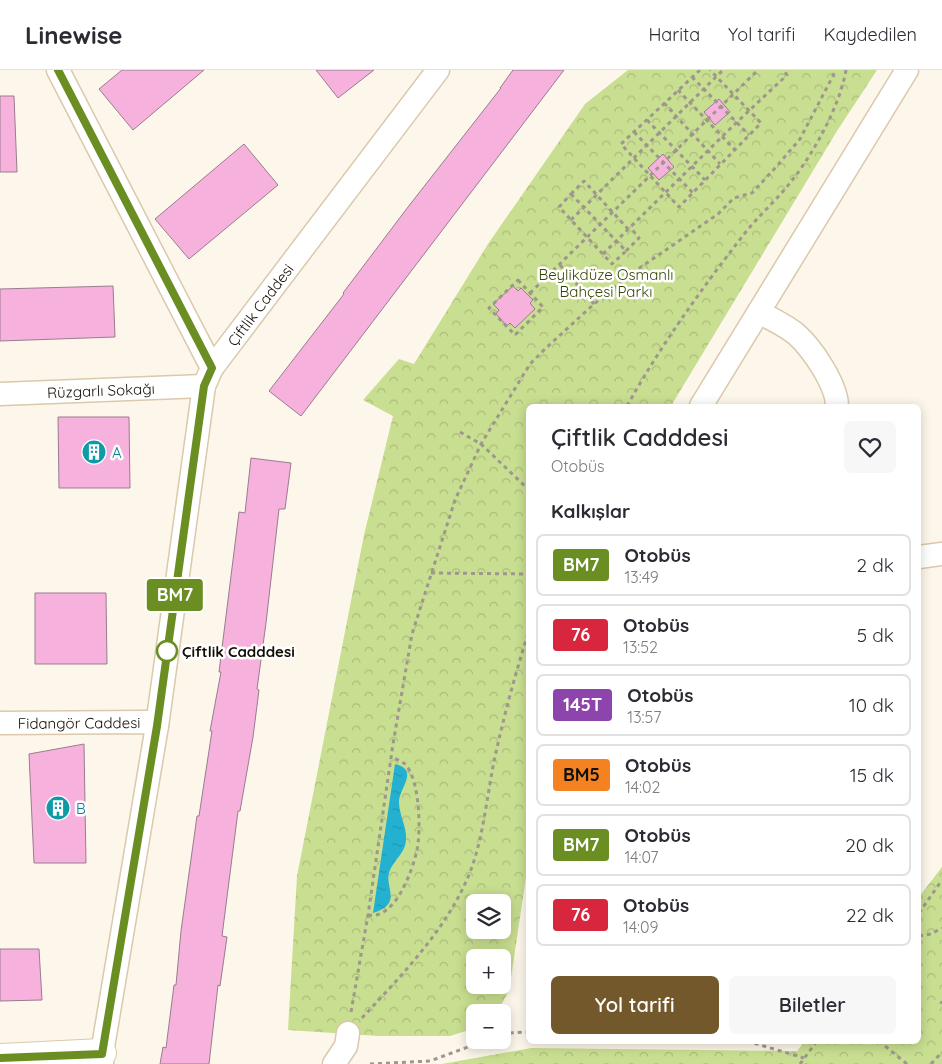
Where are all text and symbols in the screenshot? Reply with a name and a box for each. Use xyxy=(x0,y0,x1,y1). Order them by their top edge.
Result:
text: Linewise xyxy=(25,20,122,50)
text: Harita xyxy=(648,23,700,46)
text: Yol tarifi xyxy=(728,23,795,46)
text: Kaydedilen xyxy=(823,23,917,46)
street label: Çiftlik Caddesi xyxy=(223,260,297,350)
park label: Beylikdüze Osmanlı Bahçesi Parkı xyxy=(538,265,674,301)
street label: Rüzgarlı Sokağı xyxy=(47,378,155,402)
button: heart xyxy=(844,421,896,473)
text: Çiftlik Cadddesi xyxy=(551,422,729,452)
building icon: A xyxy=(81,439,107,465)
place label: A xyxy=(112,443,122,462)
text: Otobüs xyxy=(551,456,605,476)
text: Kalkışlar xyxy=(551,499,630,523)
text: Otobüs xyxy=(624,543,691,567)
text: BM7 xyxy=(563,553,599,576)
text: 2 dk xyxy=(857,553,894,577)
text: 13:49 xyxy=(624,567,659,587)
line badge: BM7 xyxy=(146,579,204,611)
text: BM7 xyxy=(157,583,193,606)
text: Otobüs xyxy=(623,613,689,637)
text: 76 xyxy=(571,623,590,646)
text: 5 dk xyxy=(857,623,894,647)
text: 13:52 xyxy=(623,637,658,657)
marker: Çiftlik Cadddesi xyxy=(156,640,178,662)
place label: Çiftlik Cadddesi xyxy=(182,642,295,661)
text: Otobüs xyxy=(627,683,693,707)
text: 145T xyxy=(563,693,602,716)
text: 10 dk xyxy=(849,693,894,717)
text: 13:57 xyxy=(627,707,661,727)
street label: Fidangör Caddesi xyxy=(18,713,140,732)
text: Otobüs xyxy=(625,753,691,777)
text: BM5 xyxy=(563,763,600,786)
text: 15 dk xyxy=(850,763,894,787)
text: 14:02 xyxy=(625,777,660,797)
building icon: B xyxy=(45,795,71,821)
place label: B xyxy=(76,799,86,818)
text: Otobüs xyxy=(624,823,691,847)
text: BM7 xyxy=(563,833,599,856)
text: 20 dk xyxy=(845,833,894,857)
text: 14:07 xyxy=(624,847,658,867)
text: Otobüs xyxy=(623,893,689,917)
map controls xyxy=(466,894,511,1049)
button: layers xyxy=(466,894,511,939)
text: 76 xyxy=(571,903,590,926)
text: 22 dk xyxy=(846,903,894,927)
text: 14:09 xyxy=(623,917,659,937)
button: + xyxy=(466,949,511,994)
button: Yol tarifi xyxy=(551,976,719,1034)
button: Biletler xyxy=(729,976,896,1034)
button: − xyxy=(466,1004,511,1049)

